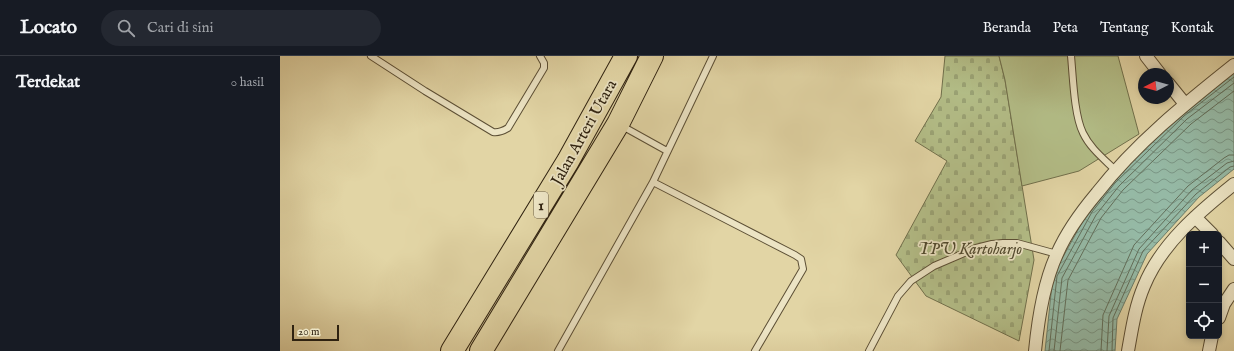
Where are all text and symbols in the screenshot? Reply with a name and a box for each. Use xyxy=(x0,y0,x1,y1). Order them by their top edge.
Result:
search box xyxy=(101,10,381,46)
text: Locato xyxy=(20,16,77,40)
icon: search xyxy=(115,17,137,39)
text: Cari di sini xyxy=(147,18,214,37)
text: Beranda xyxy=(983,19,1031,37)
text: Peta xyxy=(1053,19,1078,37)
text: Tentang xyxy=(1100,19,1149,37)
text: Kontak xyxy=(1171,19,1214,37)
north arrow xyxy=(1138,68,1174,104)
text: Terdekat xyxy=(16,72,80,93)
text: 0 hasil xyxy=(231,74,264,91)
street label: Jalan Arteri Utara xyxy=(546,77,622,191)
road number: 1 xyxy=(534,192,548,218)
map controls xyxy=(1186,231,1222,339)
button: + xyxy=(1186,231,1222,267)
park label: TPU Kartoharjo xyxy=(918,240,1022,260)
button: − xyxy=(1186,267,1222,303)
button: locate xyxy=(1186,303,1222,339)
scale bar xyxy=(292,323,339,342)
text: 20 m xyxy=(298,325,319,339)

